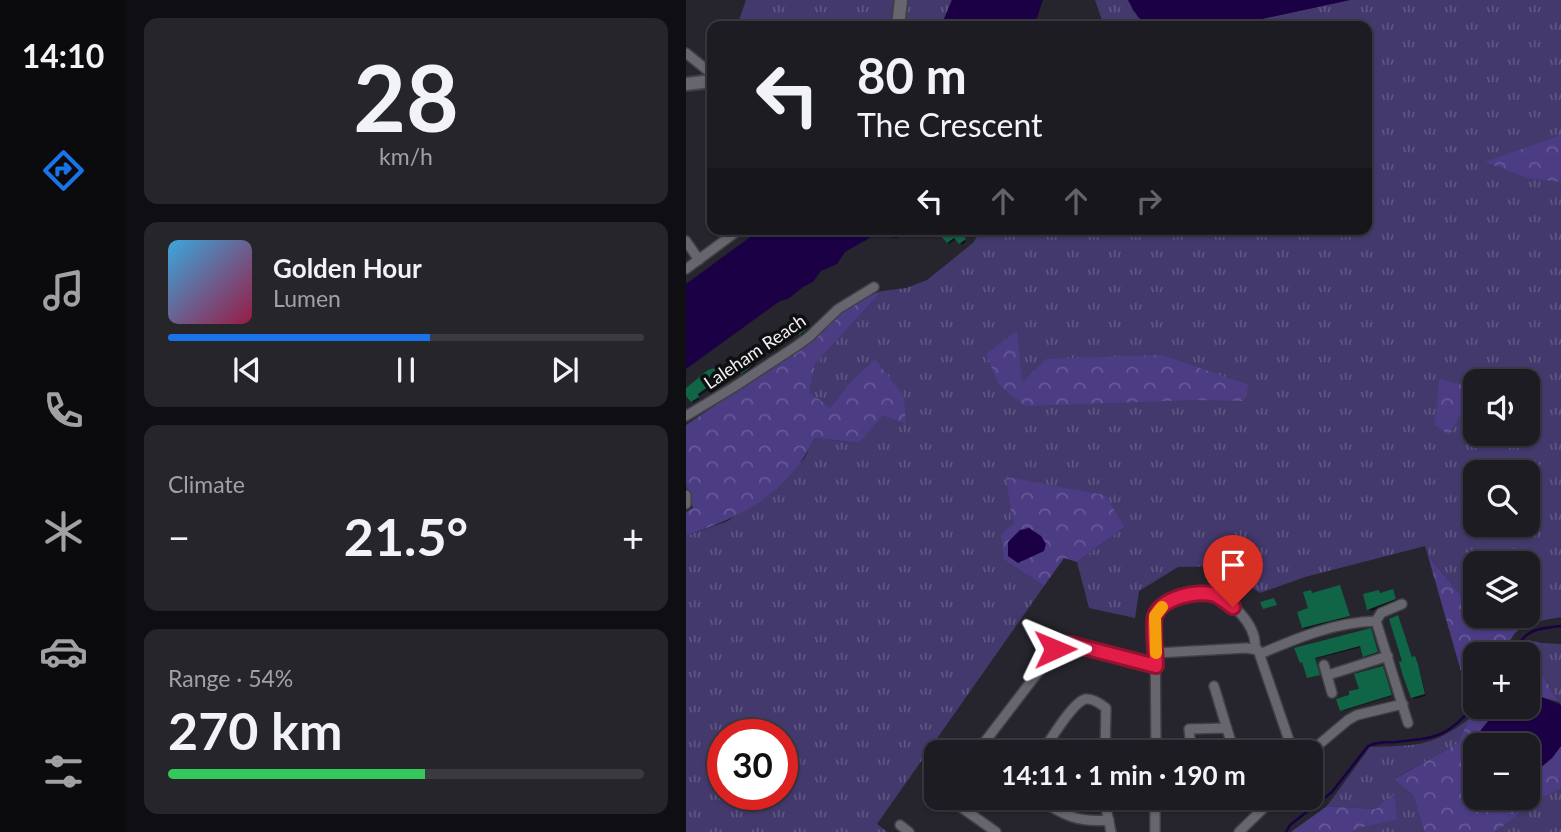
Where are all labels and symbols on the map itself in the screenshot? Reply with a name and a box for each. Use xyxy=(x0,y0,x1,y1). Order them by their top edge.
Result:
street label: Laleham Reach xyxy=(699,309,810,393)
pin xyxy=(1203,535,1263,607)
position arrow xyxy=(1018,612,1092,686)
speed limit sign: 30 xyxy=(707,719,798,810)

